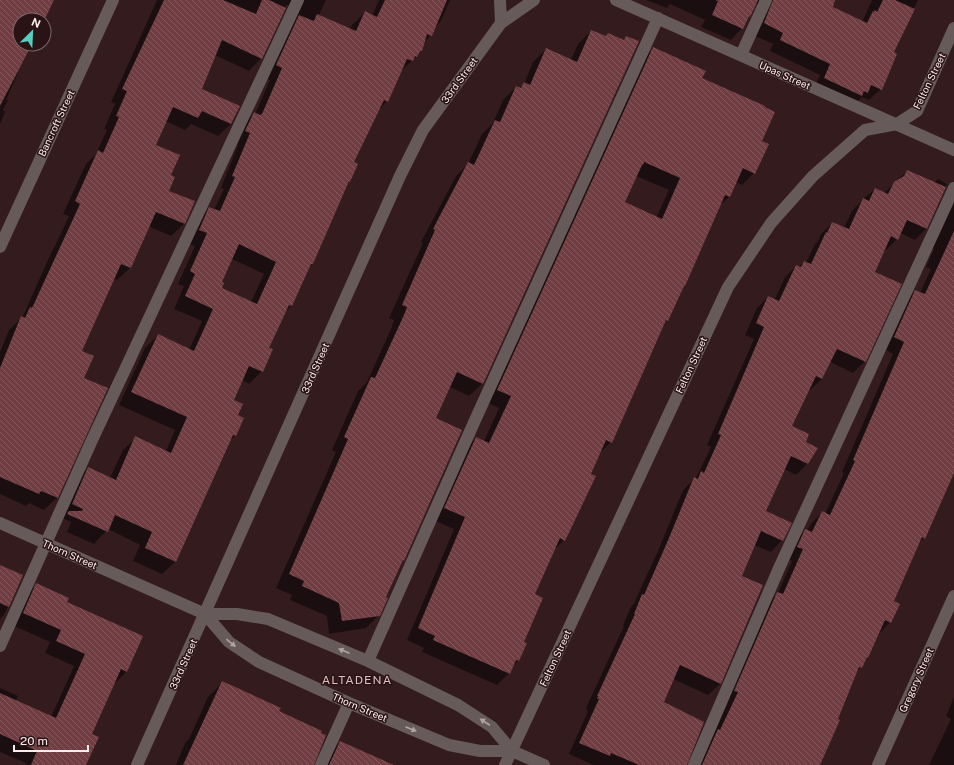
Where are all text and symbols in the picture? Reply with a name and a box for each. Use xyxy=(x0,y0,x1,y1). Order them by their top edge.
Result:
north arrow xyxy=(12,12,52,52)
text: N xyxy=(30,16,42,30)
street label: Felton Street xyxy=(910,51,948,111)
street label: 33rd Street xyxy=(438,55,480,105)
street label: Upas Street xyxy=(757,58,813,92)
street label: Bancroft Street xyxy=(35,88,77,158)
street label: Felton Street xyxy=(673,335,709,395)
street label: 33rd Street xyxy=(299,341,332,395)
street label: Thorn Street xyxy=(41,537,99,571)
street label: Felton Street xyxy=(537,628,573,688)
street label: 33rd Street xyxy=(167,637,200,691)
one-way arrow xyxy=(226,639,237,647)
street label: Gregory Street xyxy=(896,646,936,714)
one-way arrow xyxy=(338,648,350,654)
district label: ALTADENA xyxy=(322,673,392,687)
street label: Thorn Street xyxy=(331,690,389,724)
one-way arrow xyxy=(479,719,491,726)
one-way arrow xyxy=(406,726,417,732)
scale bar xyxy=(14,727,88,753)
text: 20 m xyxy=(20,734,48,748)

